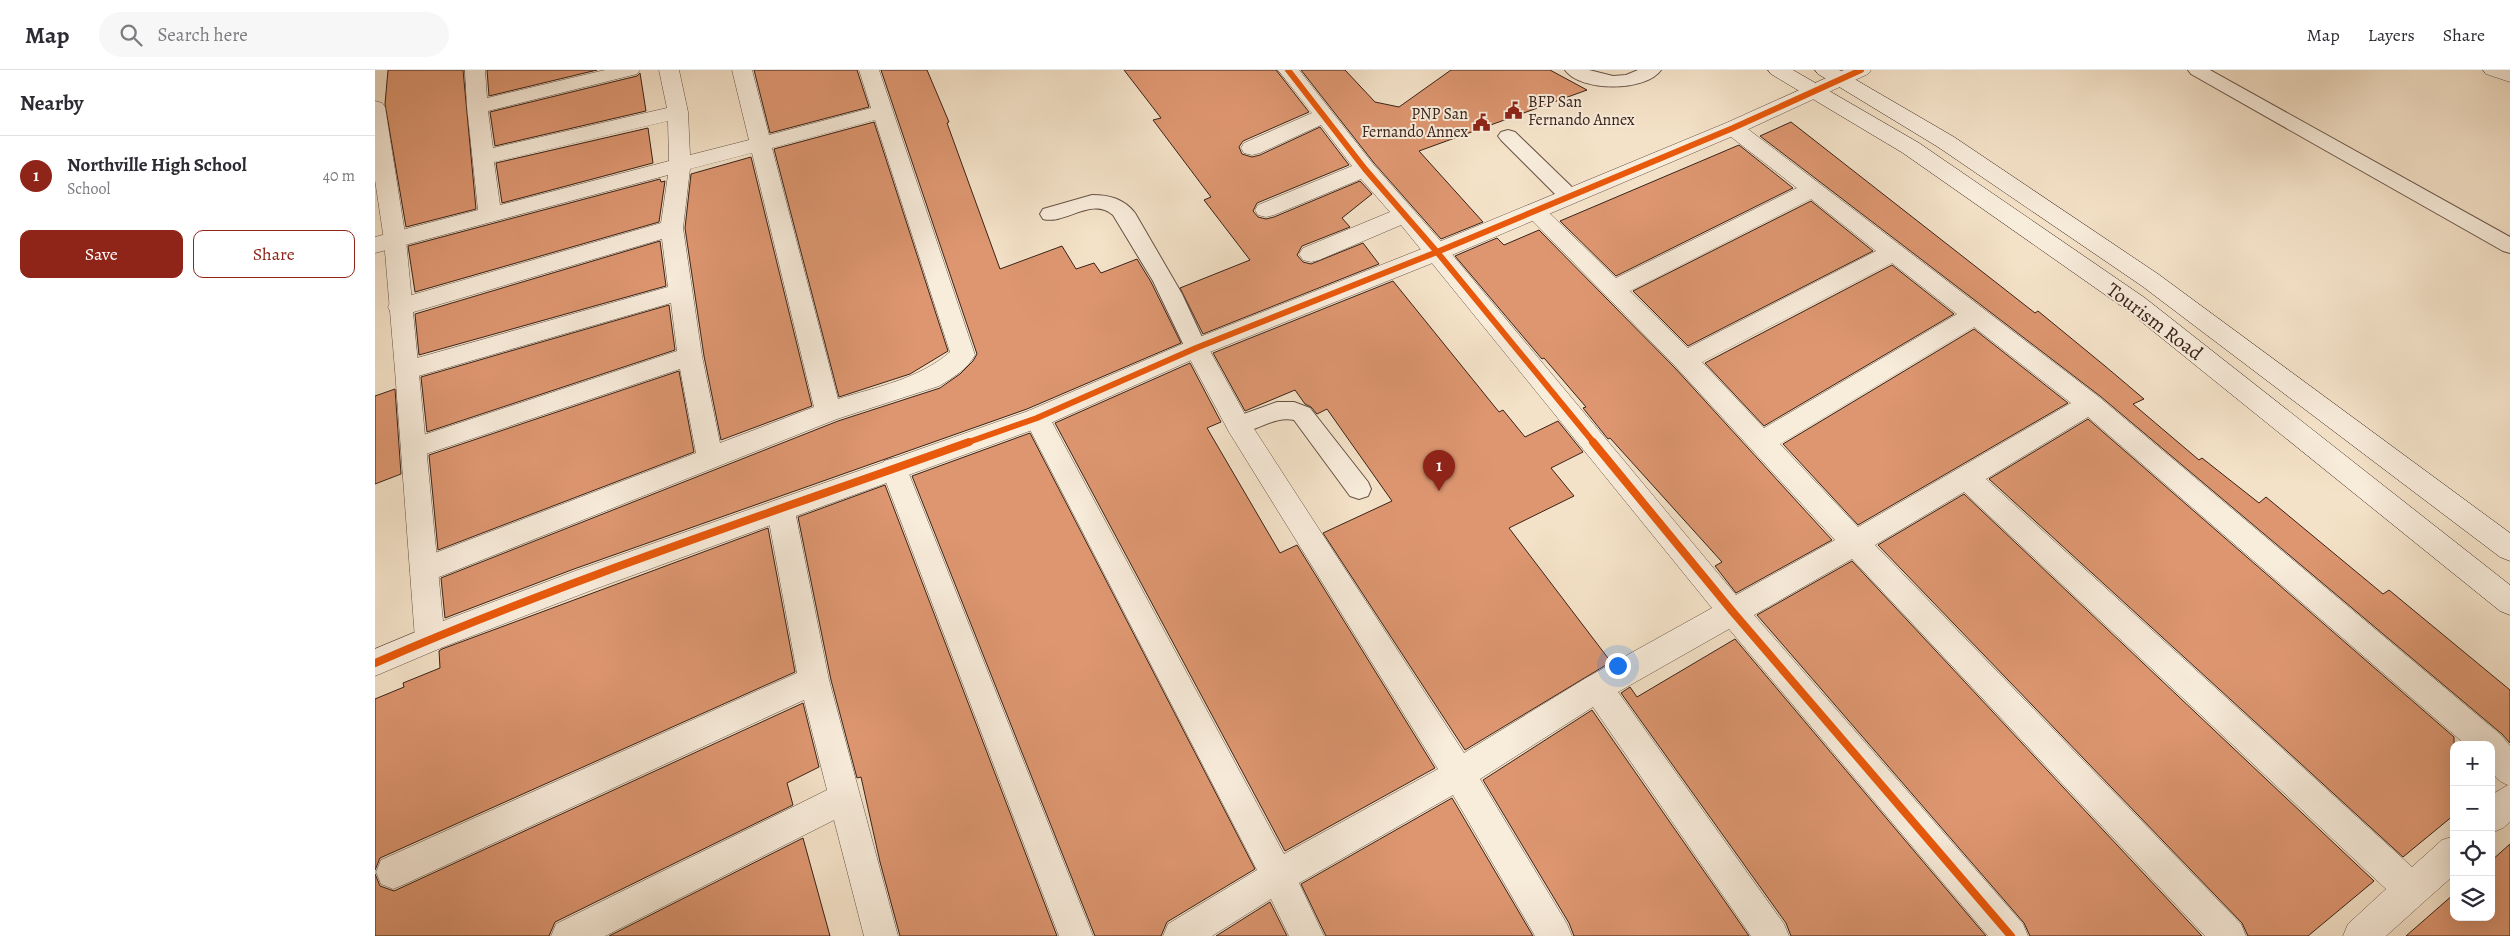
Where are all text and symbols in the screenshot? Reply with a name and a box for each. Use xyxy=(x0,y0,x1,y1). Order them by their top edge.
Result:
search box xyxy=(99,12,449,57)
text: Map xyxy=(25,19,69,51)
icon: search xyxy=(117,21,145,49)
text: Search here xyxy=(157,22,248,48)
text: Map xyxy=(2307,23,2340,47)
text: Layers xyxy=(2368,23,2415,47)
text: Share xyxy=(2443,23,2485,47)
text: Nearby xyxy=(20,89,83,117)
place label: BFP San Fernando Annex xyxy=(1528,91,1635,131)
public building icon: BFP San Fernando Annex xyxy=(1504,100,1524,120)
place label: PNP San Fernando Annex xyxy=(1362,103,1468,143)
public building icon: PNP San Fernando Annex xyxy=(1472,112,1492,132)
text: Northville High School xyxy=(67,152,247,178)
text: 1 xyxy=(33,165,39,187)
text: 40 m xyxy=(323,165,355,187)
text: School xyxy=(67,178,110,200)
button: Save xyxy=(20,230,183,278)
button: Share xyxy=(193,230,355,278)
street label: Tourism Road xyxy=(2101,276,2209,367)
pin: 1 xyxy=(1423,450,1455,491)
your location xyxy=(1605,653,1631,679)
map controls xyxy=(2450,741,2495,921)
button: + xyxy=(2450,741,2495,786)
button: − xyxy=(2450,786,2495,831)
button: locate xyxy=(2450,831,2495,876)
button: layers xyxy=(2450,876,2495,921)

